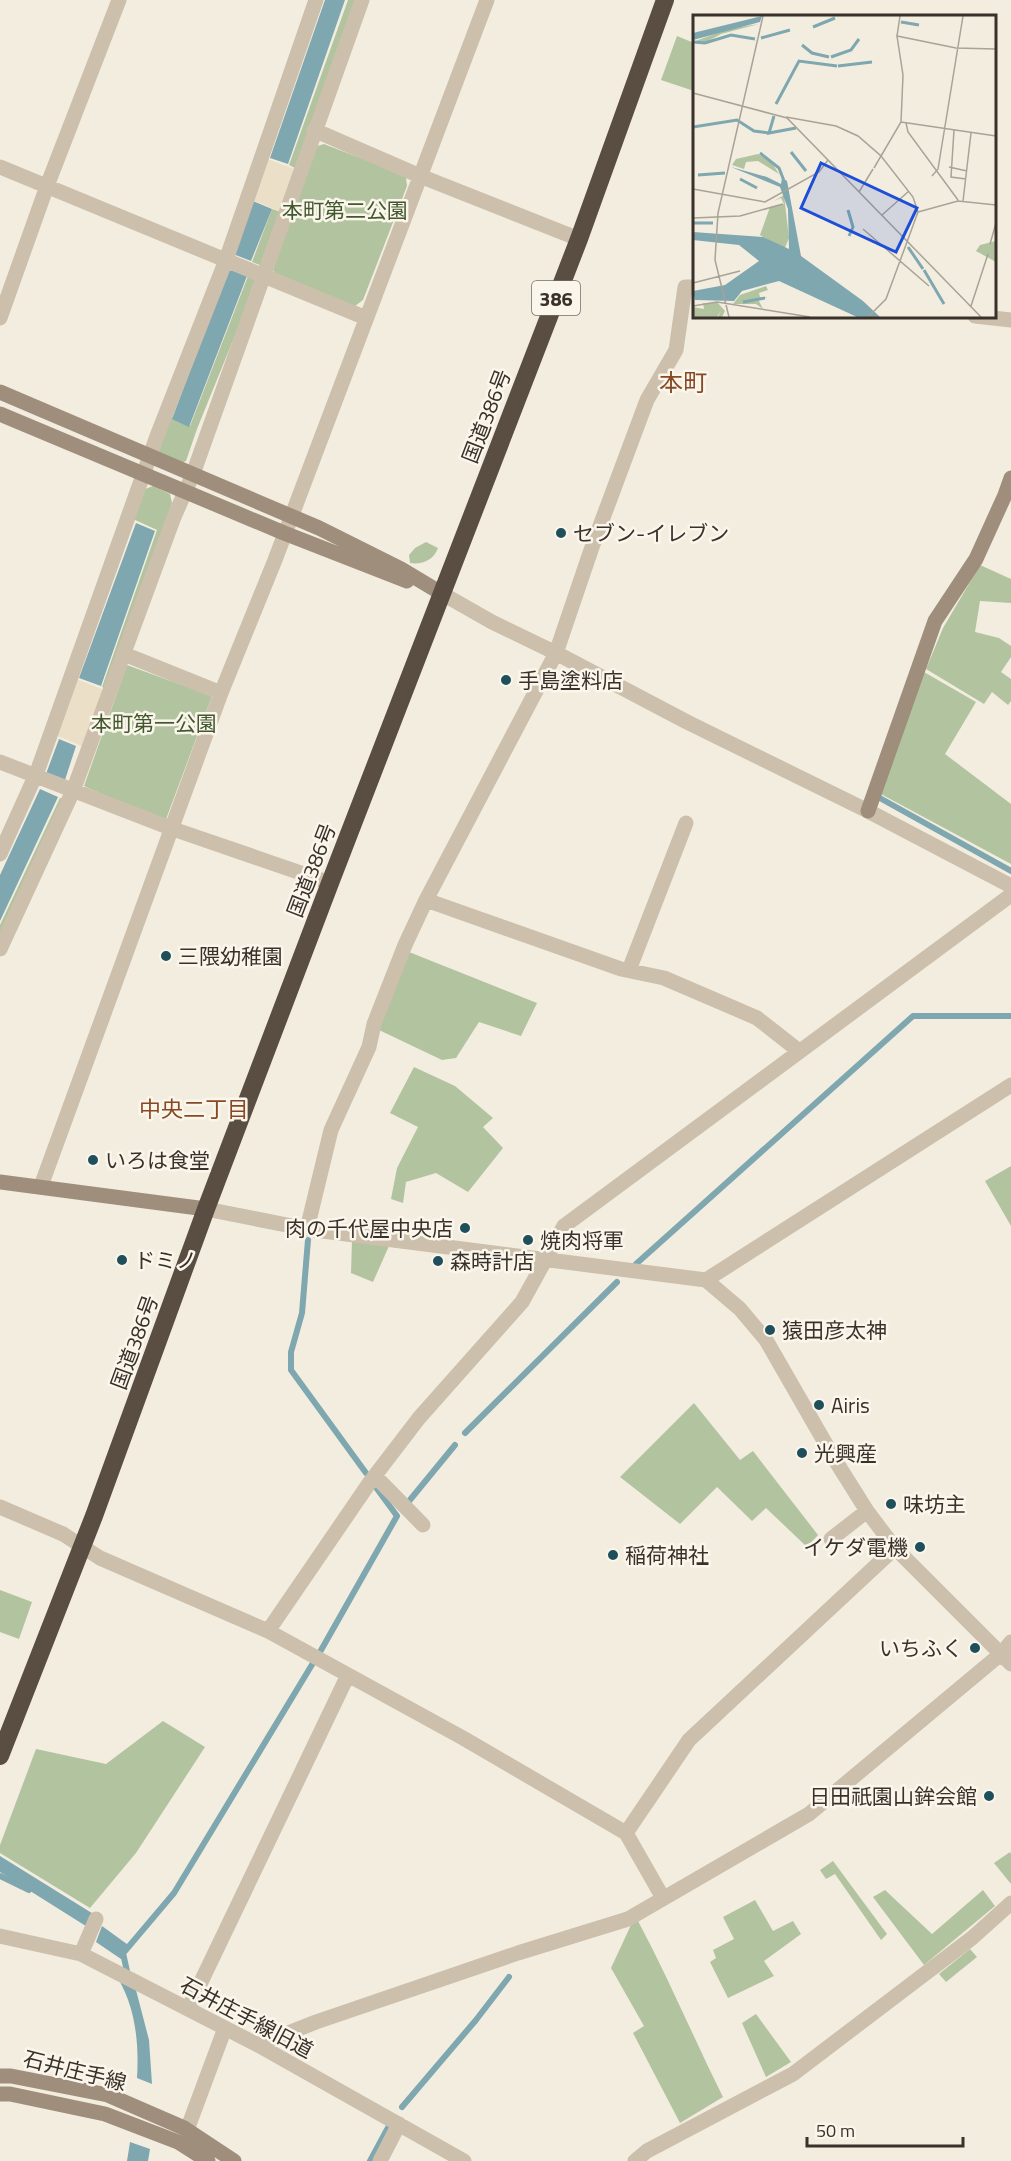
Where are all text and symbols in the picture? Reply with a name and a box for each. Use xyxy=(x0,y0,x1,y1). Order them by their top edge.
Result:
inset map xyxy=(693,15,996,318)
park label: 本町第二公園 xyxy=(282,194,408,226)
road number: 386 xyxy=(532,281,580,315)
street label: 国道386号 xyxy=(453,364,519,468)
district label: 本町 xyxy=(659,364,707,400)
place label: セブン-イレブン xyxy=(573,517,729,549)
marker: セブン-イレブン xyxy=(554,526,568,540)
place label: 手島塗料店 xyxy=(518,664,623,696)
marker: 手島塗料店 xyxy=(499,673,513,687)
park label: 本町第一公園 xyxy=(91,707,217,739)
street label: 国道386号 xyxy=(278,818,344,922)
place label: 三隈幼稚園 xyxy=(178,940,283,972)
marker: 三隈幼稚園 xyxy=(159,949,173,963)
district label: 中央二丁目 xyxy=(139,1092,249,1126)
place label: いろは食堂 xyxy=(105,1144,210,1176)
marker: いろは食堂 xyxy=(86,1153,100,1167)
place label: 肉の千代屋中央店 xyxy=(285,1212,453,1244)
marker: 肉の千代屋中央店 xyxy=(458,1221,472,1235)
place label: 焼肉将軍 xyxy=(540,1224,624,1256)
marker: 焼肉将軍 xyxy=(521,1233,535,1247)
place label: ドミノ xyxy=(134,1244,197,1276)
place label: 森時計店 xyxy=(450,1245,534,1277)
marker: ドミノ xyxy=(115,1253,129,1267)
marker: 森時計店 xyxy=(431,1254,445,1268)
street label: 国道386号 xyxy=(102,1290,166,1394)
place label: 猿田彦太神 xyxy=(782,1314,887,1346)
marker: 猿田彦太神 xyxy=(763,1323,777,1337)
place label: Airis xyxy=(831,1389,870,1421)
marker: Airis xyxy=(812,1398,826,1412)
place label: 光興産 xyxy=(814,1437,877,1469)
marker: 光興産 xyxy=(795,1446,809,1460)
place label: 味坊主 xyxy=(903,1488,966,1520)
marker: 味坊主 xyxy=(884,1497,898,1511)
place label: イケダ電機 xyxy=(803,1531,908,1563)
place label: 稲荷神社 xyxy=(625,1539,709,1571)
marker: イケダ電機 xyxy=(913,1540,927,1554)
marker: 稲荷神社 xyxy=(606,1548,620,1562)
place label: いちふく xyxy=(879,1632,963,1664)
marker: いちふく xyxy=(968,1641,982,1655)
place label: 日田祇園山鉾会館 xyxy=(809,1780,977,1812)
marker: 日田祇園山鉾会館 xyxy=(982,1789,996,1803)
street label: 石井庄手線旧道 xyxy=(175,1968,319,2066)
street label: 石井庄手線 xyxy=(20,2042,130,2098)
scale bar xyxy=(807,2110,963,2148)
text: 50 m xyxy=(816,2117,855,2144)

